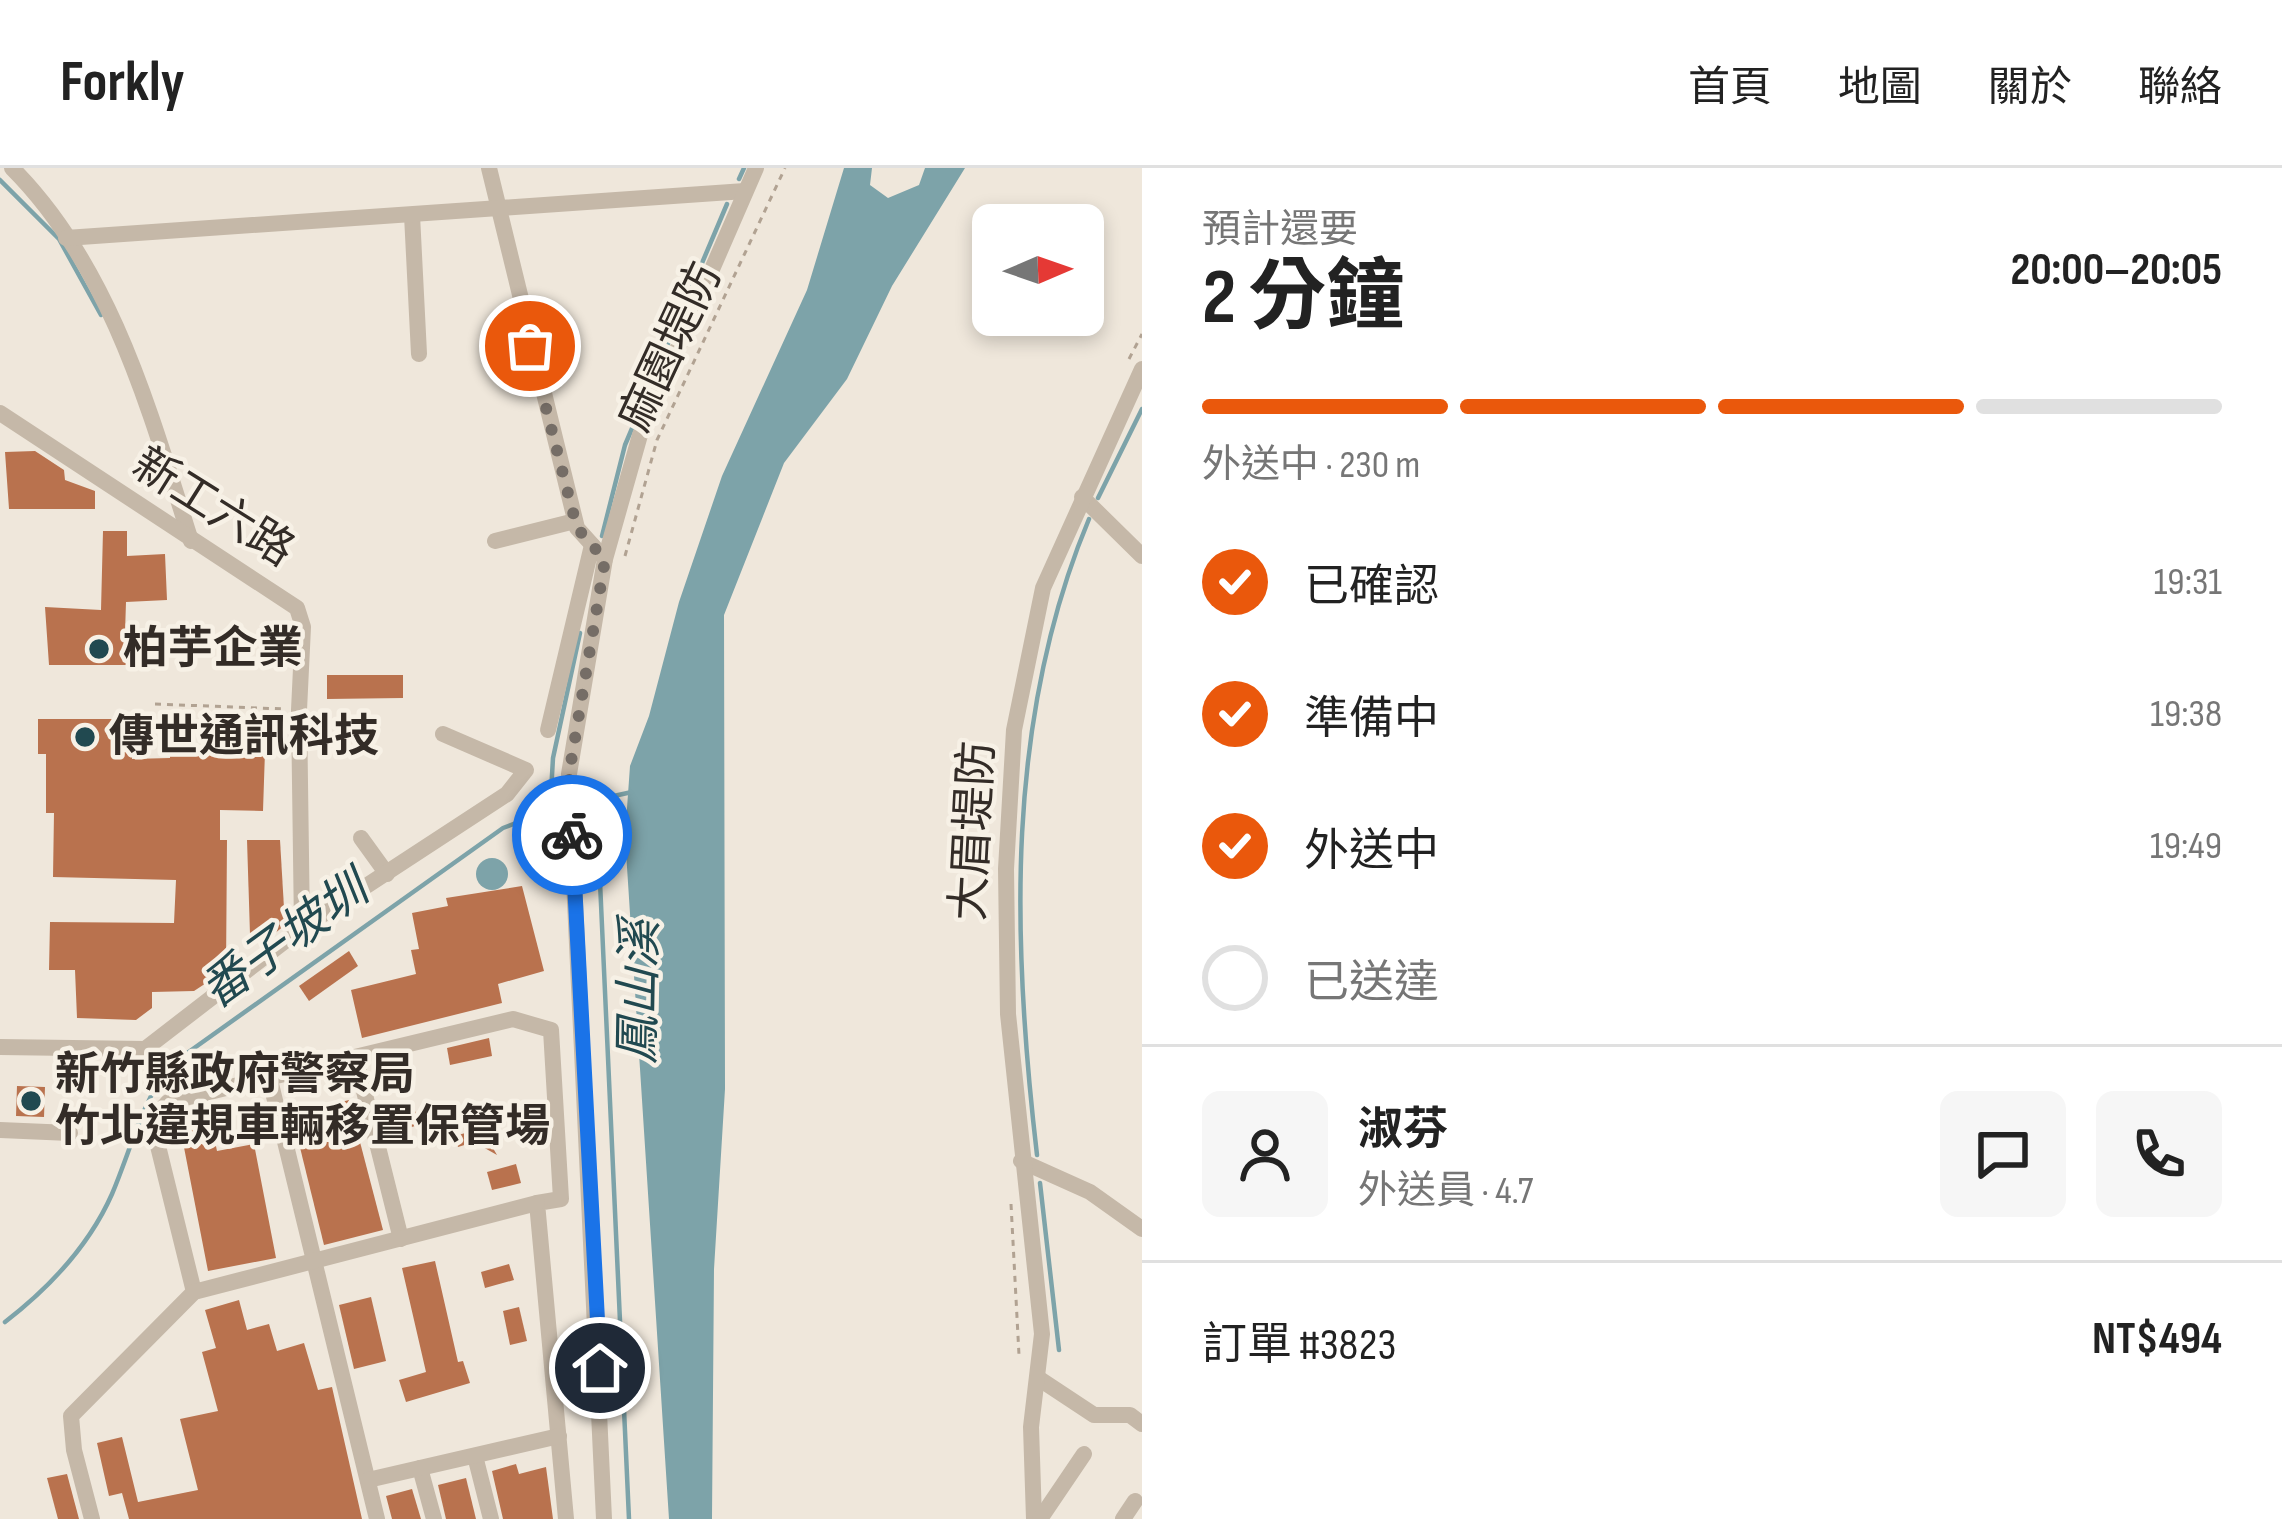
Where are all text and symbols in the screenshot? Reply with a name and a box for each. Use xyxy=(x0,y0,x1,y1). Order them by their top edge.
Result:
text: Forkly xyxy=(60,49,184,117)
text: 首頁 xyxy=(1688,63,1772,114)
text: 地圖 xyxy=(1838,63,1922,114)
text: 關於 xyxy=(1988,63,2072,114)
text: 聯絡 xyxy=(2138,63,2222,114)
north arrow xyxy=(972,204,1104,336)
map controls xyxy=(972,204,1104,336)
text: 預計還要 xyxy=(1202,207,1358,254)
text: 20:00–20:05 xyxy=(2011,243,2222,298)
text: 2 分鐘 xyxy=(1202,252,1404,345)
street label: 麻園堤防 xyxy=(608,254,734,440)
pin xyxy=(479,295,581,397)
icon: bag xyxy=(497,313,563,379)
street label: 新工六路 xyxy=(122,437,304,579)
text: 外送中 · 230 m xyxy=(1202,442,1420,489)
icon: check xyxy=(1202,549,1268,615)
text: 19:31 xyxy=(2154,559,2222,606)
text: 已確認 xyxy=(1304,560,1439,615)
place label: 柏芋企業 xyxy=(123,622,303,677)
marker: 柏芋企業 xyxy=(86,636,112,662)
icon: check xyxy=(1202,681,1268,747)
text: 19:38 xyxy=(2150,691,2222,738)
text: 準備中 xyxy=(1304,692,1439,747)
place label: 傳世通訊科技 xyxy=(109,710,379,765)
marker: 傳世通訊科技 xyxy=(72,724,98,750)
street label: 大眉堤防 xyxy=(942,740,1006,922)
courier xyxy=(512,775,632,895)
icon: bike xyxy=(539,802,605,868)
icon: check xyxy=(1202,813,1268,879)
text: 19:49 xyxy=(2150,823,2222,870)
text: 外送中 xyxy=(1304,824,1439,879)
water label: 番子坡圳 xyxy=(191,858,384,1020)
water label: 鳳山溪 xyxy=(610,914,670,1064)
text: 已送達 xyxy=(1304,956,1439,1011)
place label: 新竹縣政府警察局 竹北違規車輛移置保管場 xyxy=(55,1048,550,1155)
marker: 新竹縣政府警察局 竹北違規車輛移置保管場 xyxy=(18,1088,44,1114)
button: person xyxy=(1202,1091,1328,1217)
button: chat xyxy=(1940,1091,2066,1217)
button: phone xyxy=(2096,1091,2222,1217)
text: 淑芬 xyxy=(1358,1103,1448,1158)
text: 外送員 · 4.7 xyxy=(1358,1168,1533,1215)
text: NT$494 xyxy=(2092,1312,2222,1367)
pin xyxy=(549,1317,651,1419)
text: 訂單 #3823 xyxy=(1202,1318,1396,1373)
icon: home xyxy=(567,1335,633,1401)

